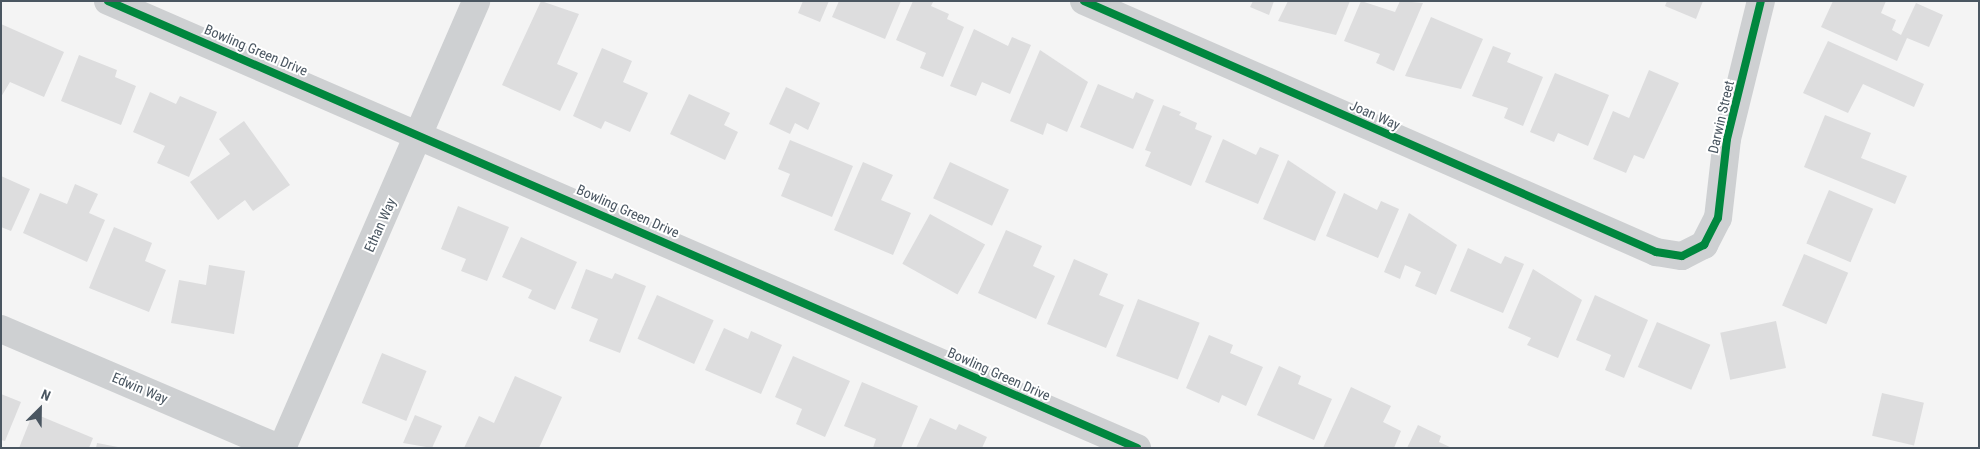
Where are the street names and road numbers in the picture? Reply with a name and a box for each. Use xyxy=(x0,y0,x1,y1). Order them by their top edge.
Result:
street label: Bowling Green Drive xyxy=(202,21,310,79)
street label: Darwin Street xyxy=(1704,79,1738,155)
street label: Joan Way xyxy=(1347,96,1403,134)
street label: Bowling Green Drive xyxy=(574,181,682,241)
street label: Ethan Way xyxy=(361,195,399,255)
street label: Bowling Green Drive xyxy=(945,344,1053,404)
street label: Edwin Way xyxy=(110,369,170,407)

